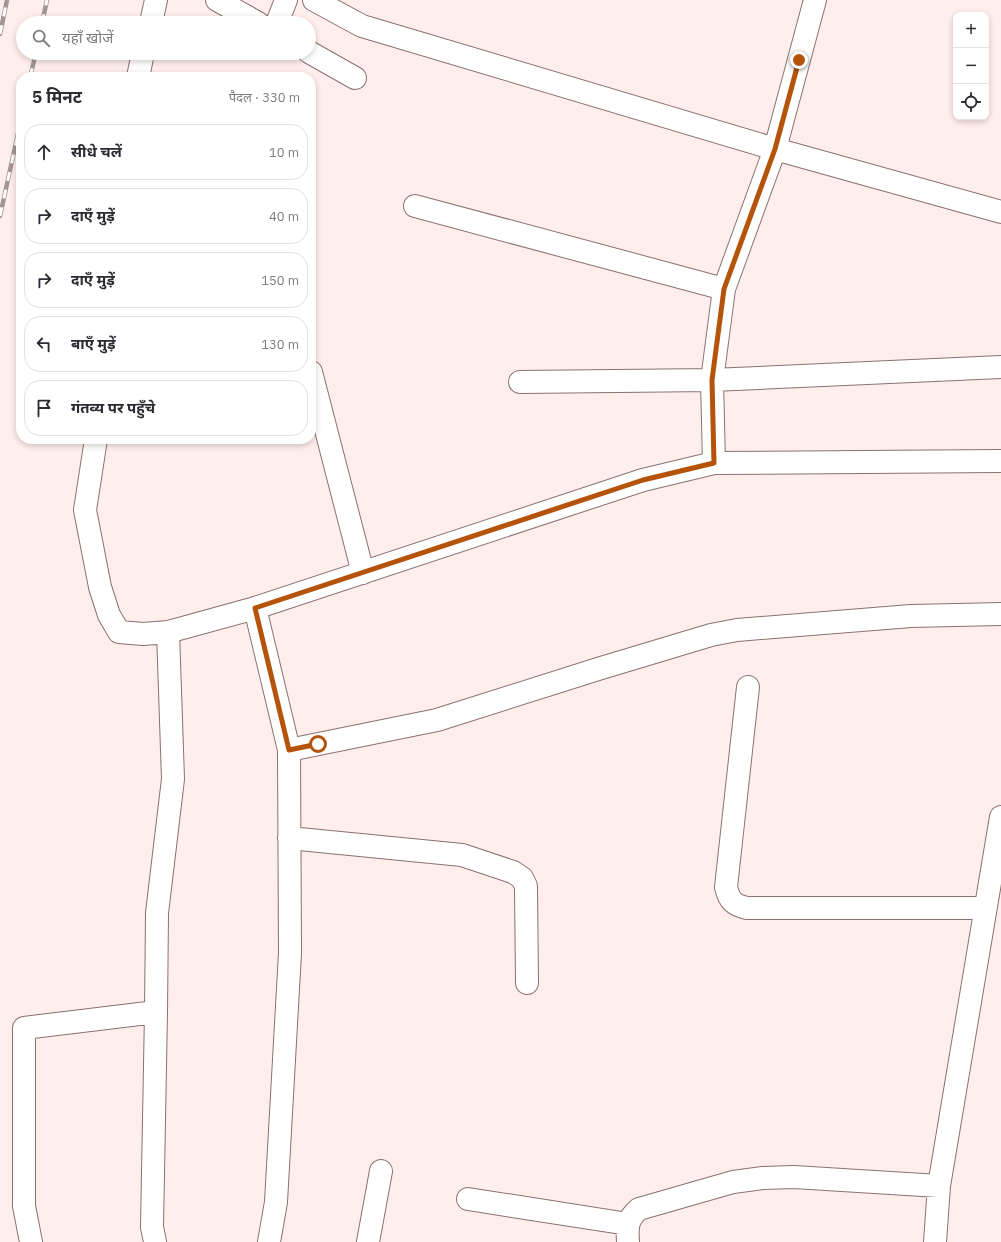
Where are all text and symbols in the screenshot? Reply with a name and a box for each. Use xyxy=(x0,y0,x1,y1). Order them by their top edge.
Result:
map controls xyxy=(953,12,989,120)
button: + xyxy=(953,12,989,48)
search box xyxy=(16,16,316,60)
icon: search xyxy=(30,27,52,49)
text: यहाँ खोजें xyxy=(62,28,113,47)
button: − xyxy=(953,48,989,84)
route end xyxy=(790,51,808,69)
button: locate xyxy=(953,84,989,120)
text: 5 मिनट xyxy=(32,86,82,108)
text: पैदल · 330 m xyxy=(229,89,300,106)
icon: ahead xyxy=(33,141,55,163)
text: सीधे चलें xyxy=(71,142,122,161)
text: 10 m xyxy=(269,144,299,161)
icon: right xyxy=(33,205,55,227)
text: दाएँ मुड़ें xyxy=(71,206,115,225)
text: 40 m xyxy=(269,208,299,225)
icon: right xyxy=(33,269,55,291)
text: दाएँ मुड़ें xyxy=(71,270,115,289)
text: 150 m xyxy=(261,272,299,289)
icon: left xyxy=(33,333,55,355)
text: बाएँ मुड़ें xyxy=(71,334,116,353)
text: 130 m xyxy=(261,336,299,353)
icon: arrive xyxy=(33,397,55,419)
text: गंतव्य पर पहुँचे xyxy=(71,398,155,417)
route start xyxy=(309,735,327,753)

